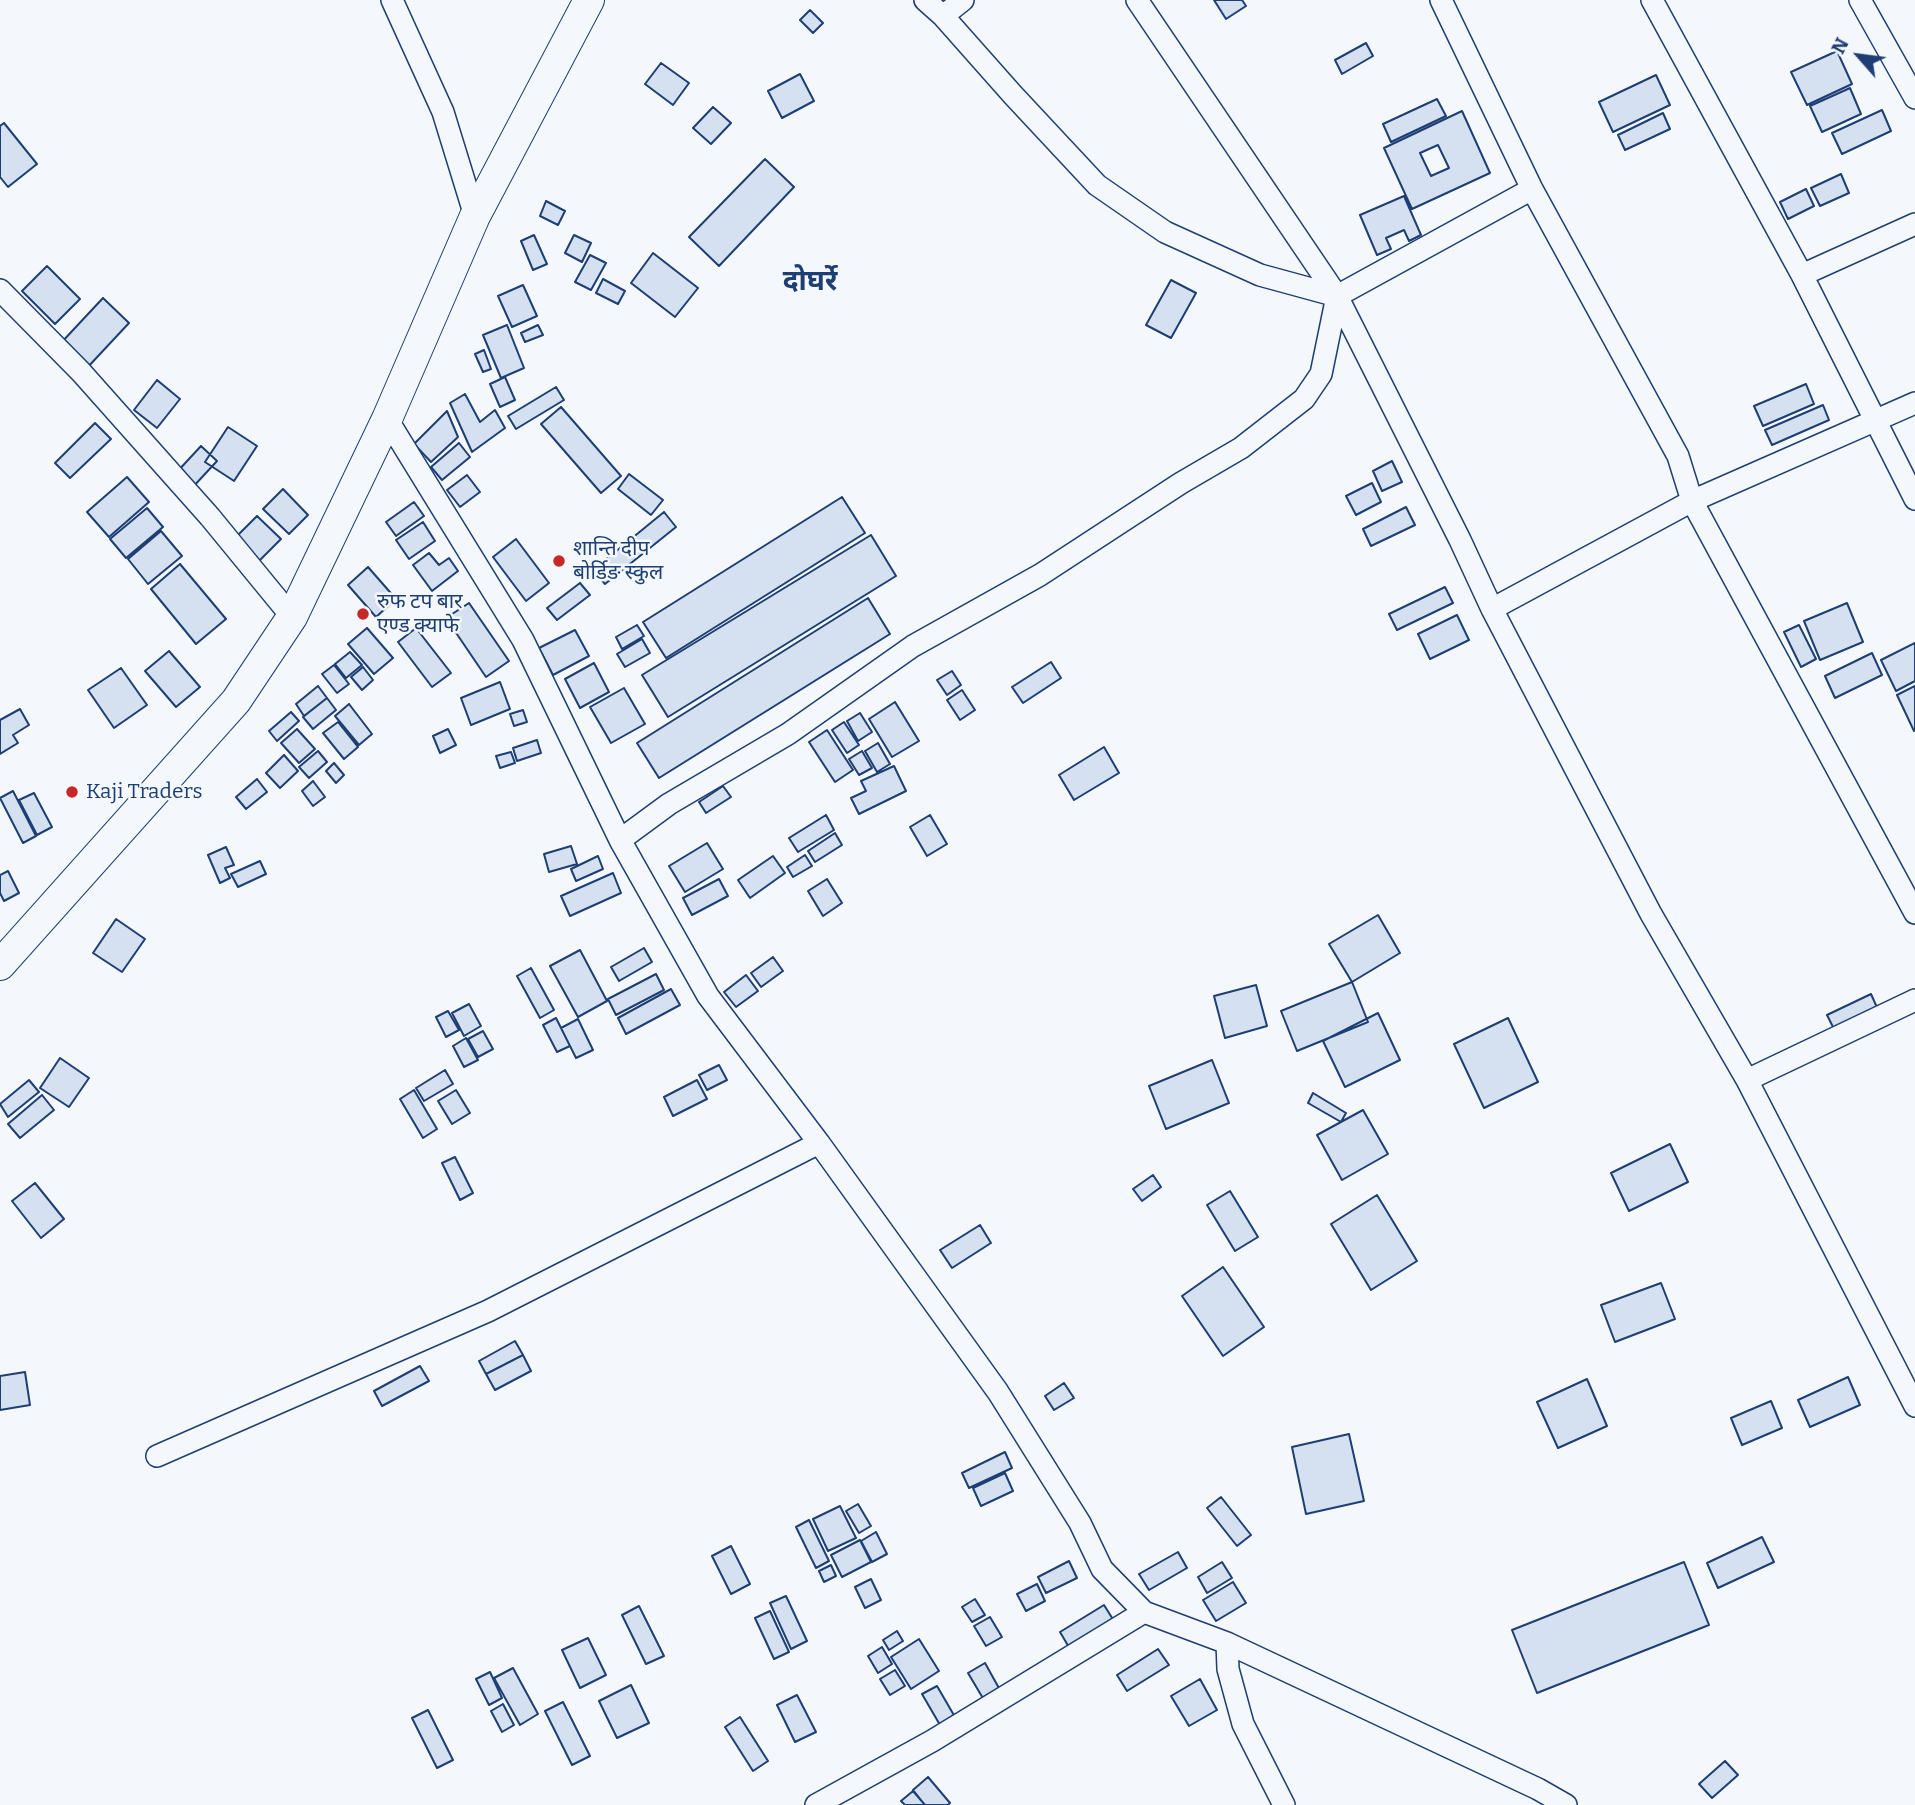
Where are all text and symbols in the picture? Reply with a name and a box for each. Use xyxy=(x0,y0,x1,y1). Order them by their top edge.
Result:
north arrow xyxy=(1824,21,1894,91)
text: N xyxy=(1826,34,1854,58)
district label: दोघर्रे xyxy=(783,265,837,299)
place label: शान्ति दीप बोर्डिङ स्कुल xyxy=(573,536,663,586)
marker: शान्ति दीप बोर्डिङ स्कुल xyxy=(551,553,567,569)
place label: रुफ टप बार एण्ड क्याफे xyxy=(377,589,463,639)
marker: रुफ टप बार एण्ड क्याफे xyxy=(355,606,371,622)
place label: Kaji Traders xyxy=(86,779,202,805)
marker: Kaji Traders xyxy=(64,784,80,800)

